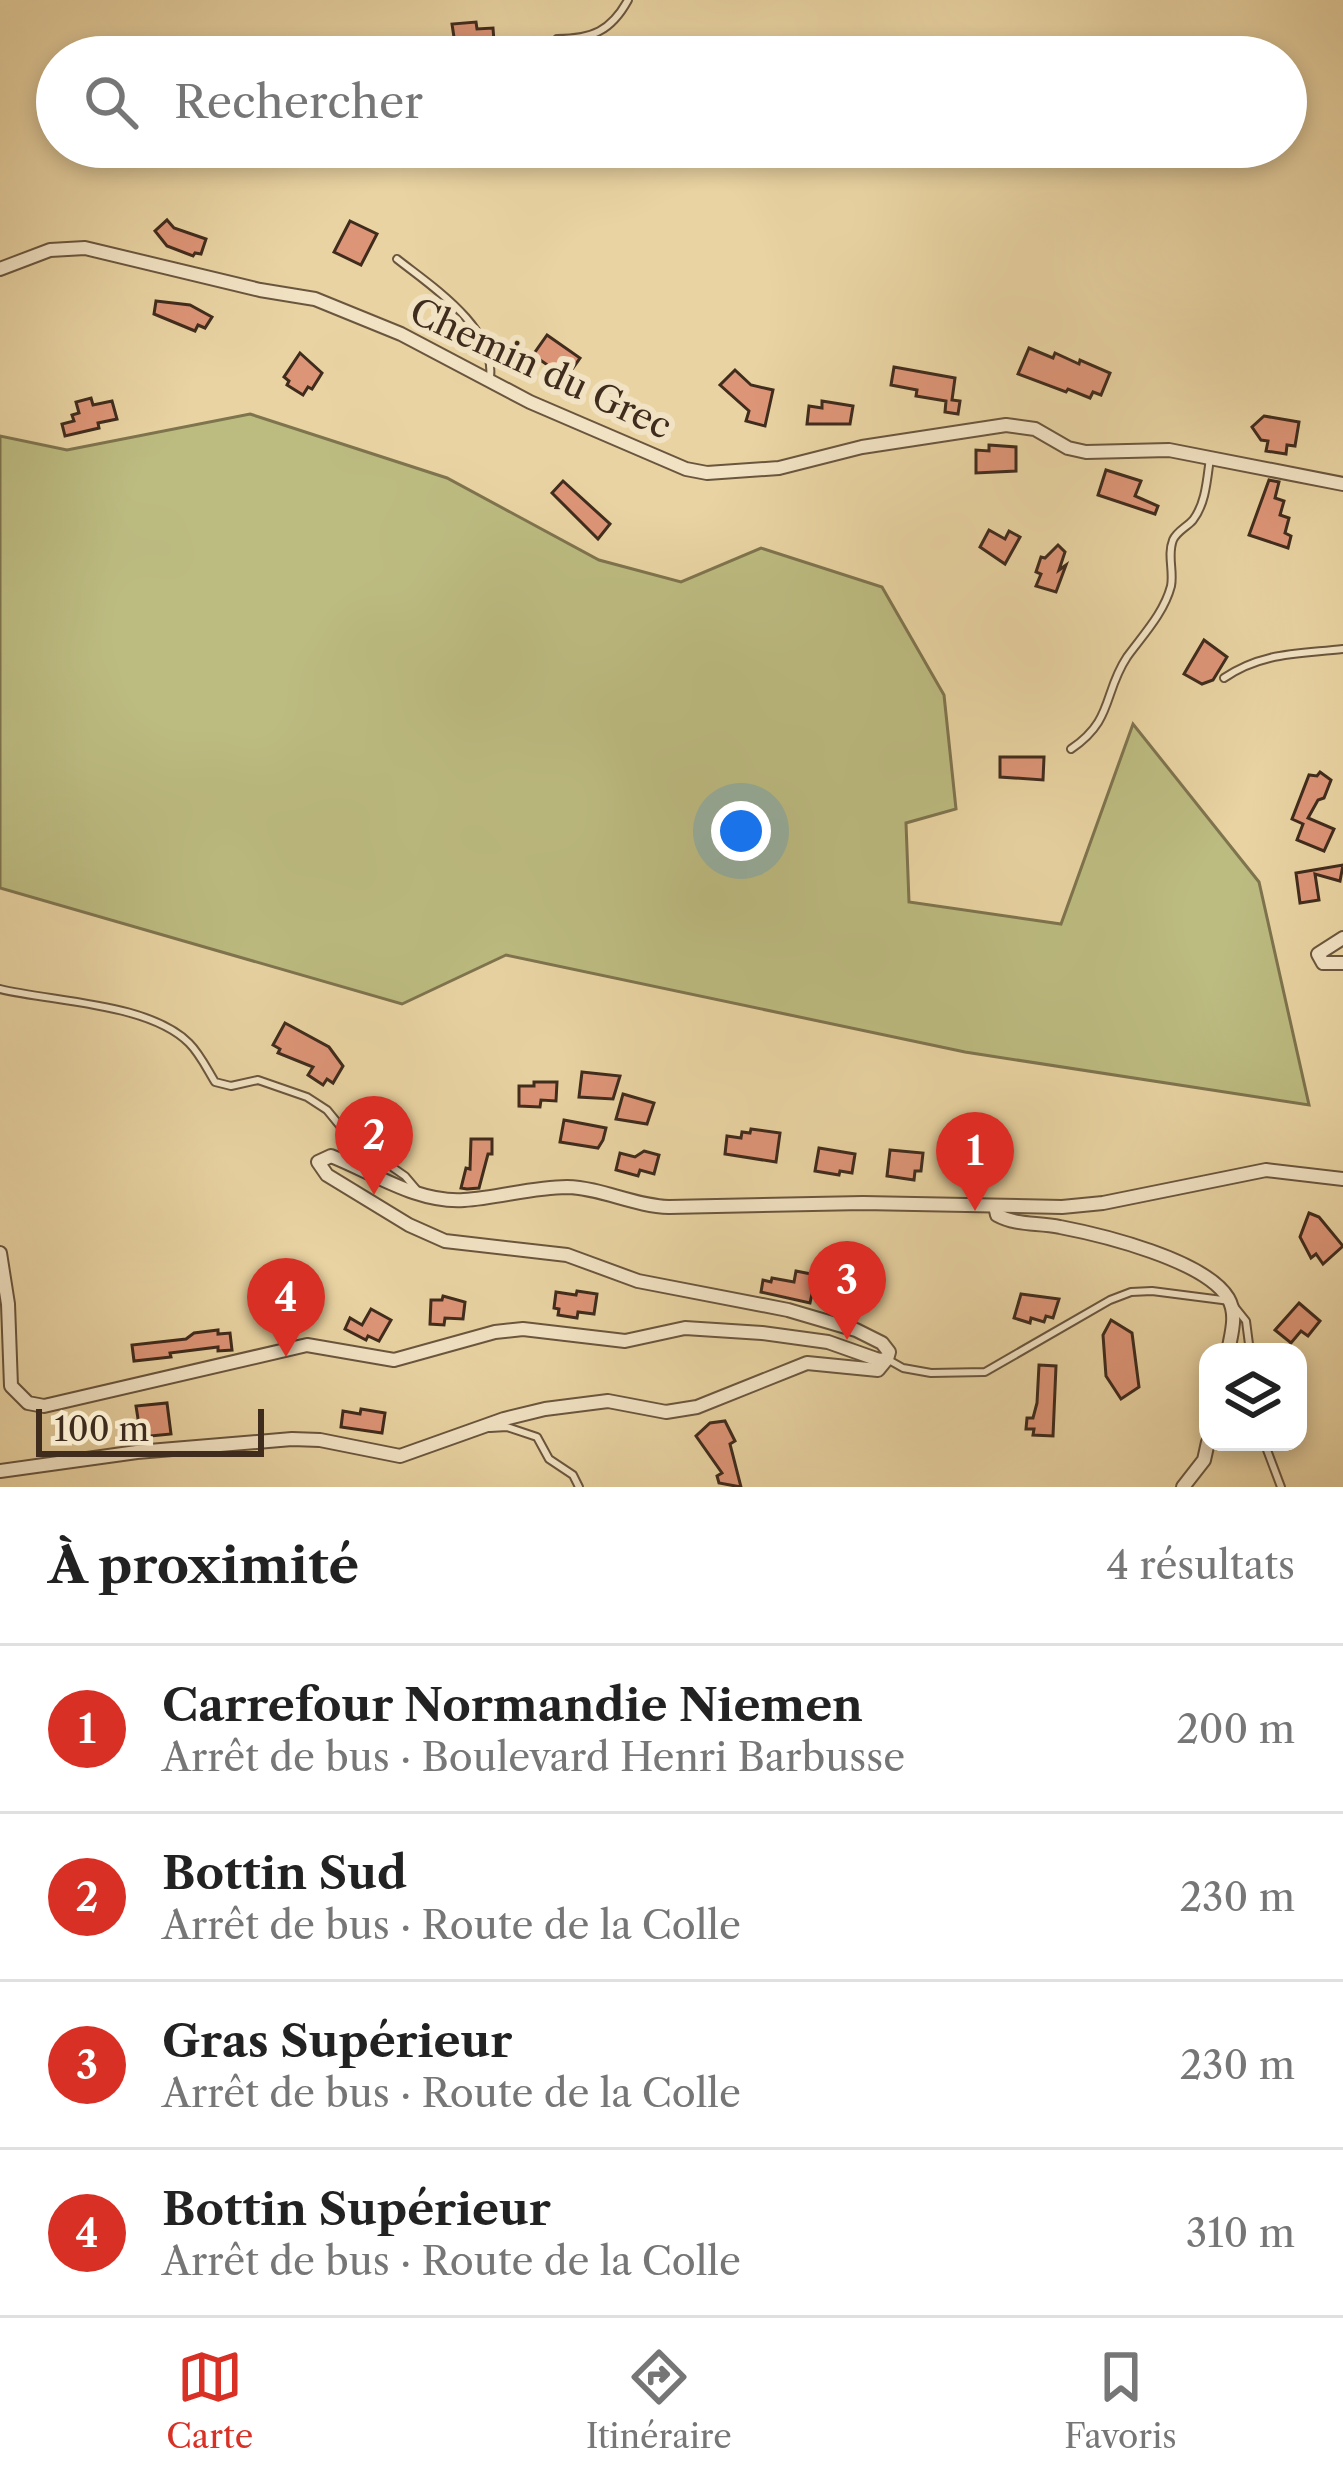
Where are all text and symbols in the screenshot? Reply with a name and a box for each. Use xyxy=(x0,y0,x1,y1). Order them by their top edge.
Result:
search box xyxy=(36,36,1307,168)
icon: search xyxy=(78,69,144,135)
text: Rechercher xyxy=(174,74,423,130)
street label: Chemin du Grec xyxy=(403,288,679,448)
your location xyxy=(711,801,771,861)
pin: 2 xyxy=(335,1096,413,1195)
pin: 1 xyxy=(936,1112,1014,1211)
pin: 3 xyxy=(808,1241,886,1340)
pin: 4 xyxy=(247,1258,325,1357)
map controls xyxy=(1199,1343,1307,1451)
button: layers xyxy=(1199,1343,1307,1451)
scale bar xyxy=(36,1403,264,1456)
text: 100 m xyxy=(54,1409,149,1450)
text: À proximité xyxy=(48,1534,359,1596)
text: 4 résultats xyxy=(1107,1541,1295,1589)
text: Carrefour Normandie Niemen xyxy=(162,1677,863,1733)
text: 1 xyxy=(78,1705,96,1753)
text: 200 m xyxy=(1176,1705,1295,1753)
text: Arrêt de bus · Boulevard Henri Barbusse xyxy=(162,1733,905,1781)
text: Bottin Sud xyxy=(162,1845,407,1901)
text: 2 xyxy=(75,1873,99,1921)
text: 230 m xyxy=(1180,1873,1295,1921)
text: Arrêt de bus · Route de la Colle xyxy=(162,1901,741,1949)
text: Gras Supérieur xyxy=(162,2013,512,2069)
text: 3 xyxy=(76,2041,98,2089)
text: 230 m xyxy=(1180,2041,1295,2089)
text: Arrêt de bus · Route de la Colle xyxy=(162,2069,741,2117)
text: Bottin Supérieur xyxy=(162,2181,551,2237)
text: 4 xyxy=(75,2209,99,2257)
text: 310 m xyxy=(1186,2209,1295,2257)
text: Arrêt de bus · Route de la Colle xyxy=(162,2237,741,2285)
tab: Carte xyxy=(166,2344,253,2457)
tab: Itinéraire xyxy=(586,2344,732,2457)
tab: Favoris xyxy=(1064,2344,1177,2457)

